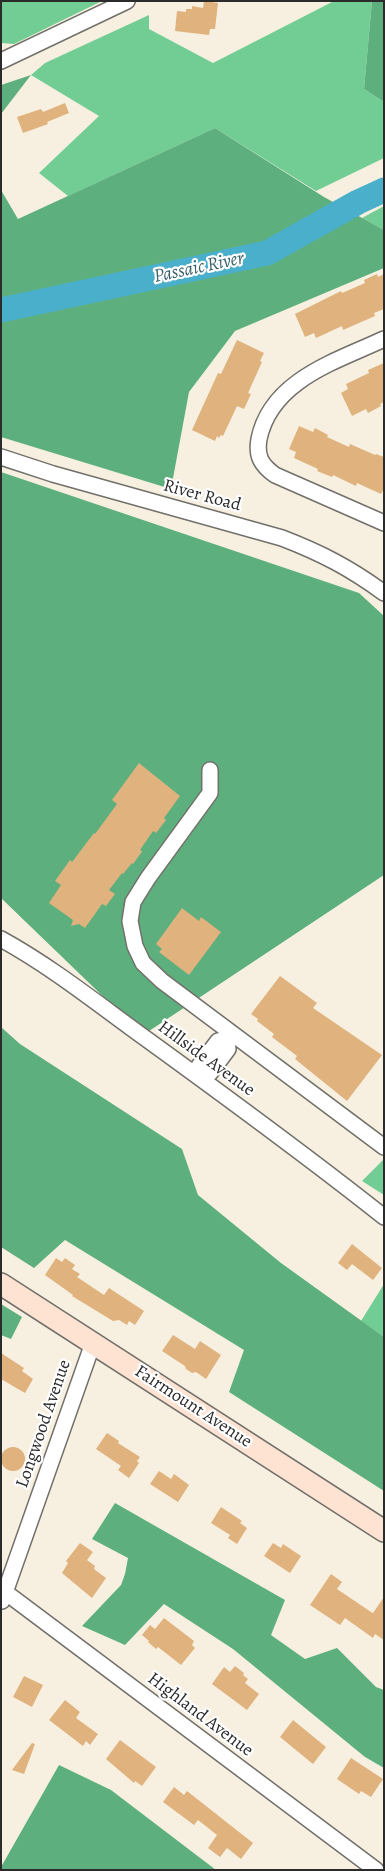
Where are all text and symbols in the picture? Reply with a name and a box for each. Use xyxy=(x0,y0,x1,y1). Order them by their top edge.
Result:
water label: Passaic River xyxy=(152,247,246,289)
street label: River Road xyxy=(161,475,243,517)
street label: Hillside Avenue xyxy=(153,1017,259,1101)
street label: Longwood Avenue xyxy=(12,1357,76,1491)
street label: Fairmount Avenue xyxy=(130,1361,256,1453)
street label: Highland Avenue xyxy=(143,1668,257,1762)

